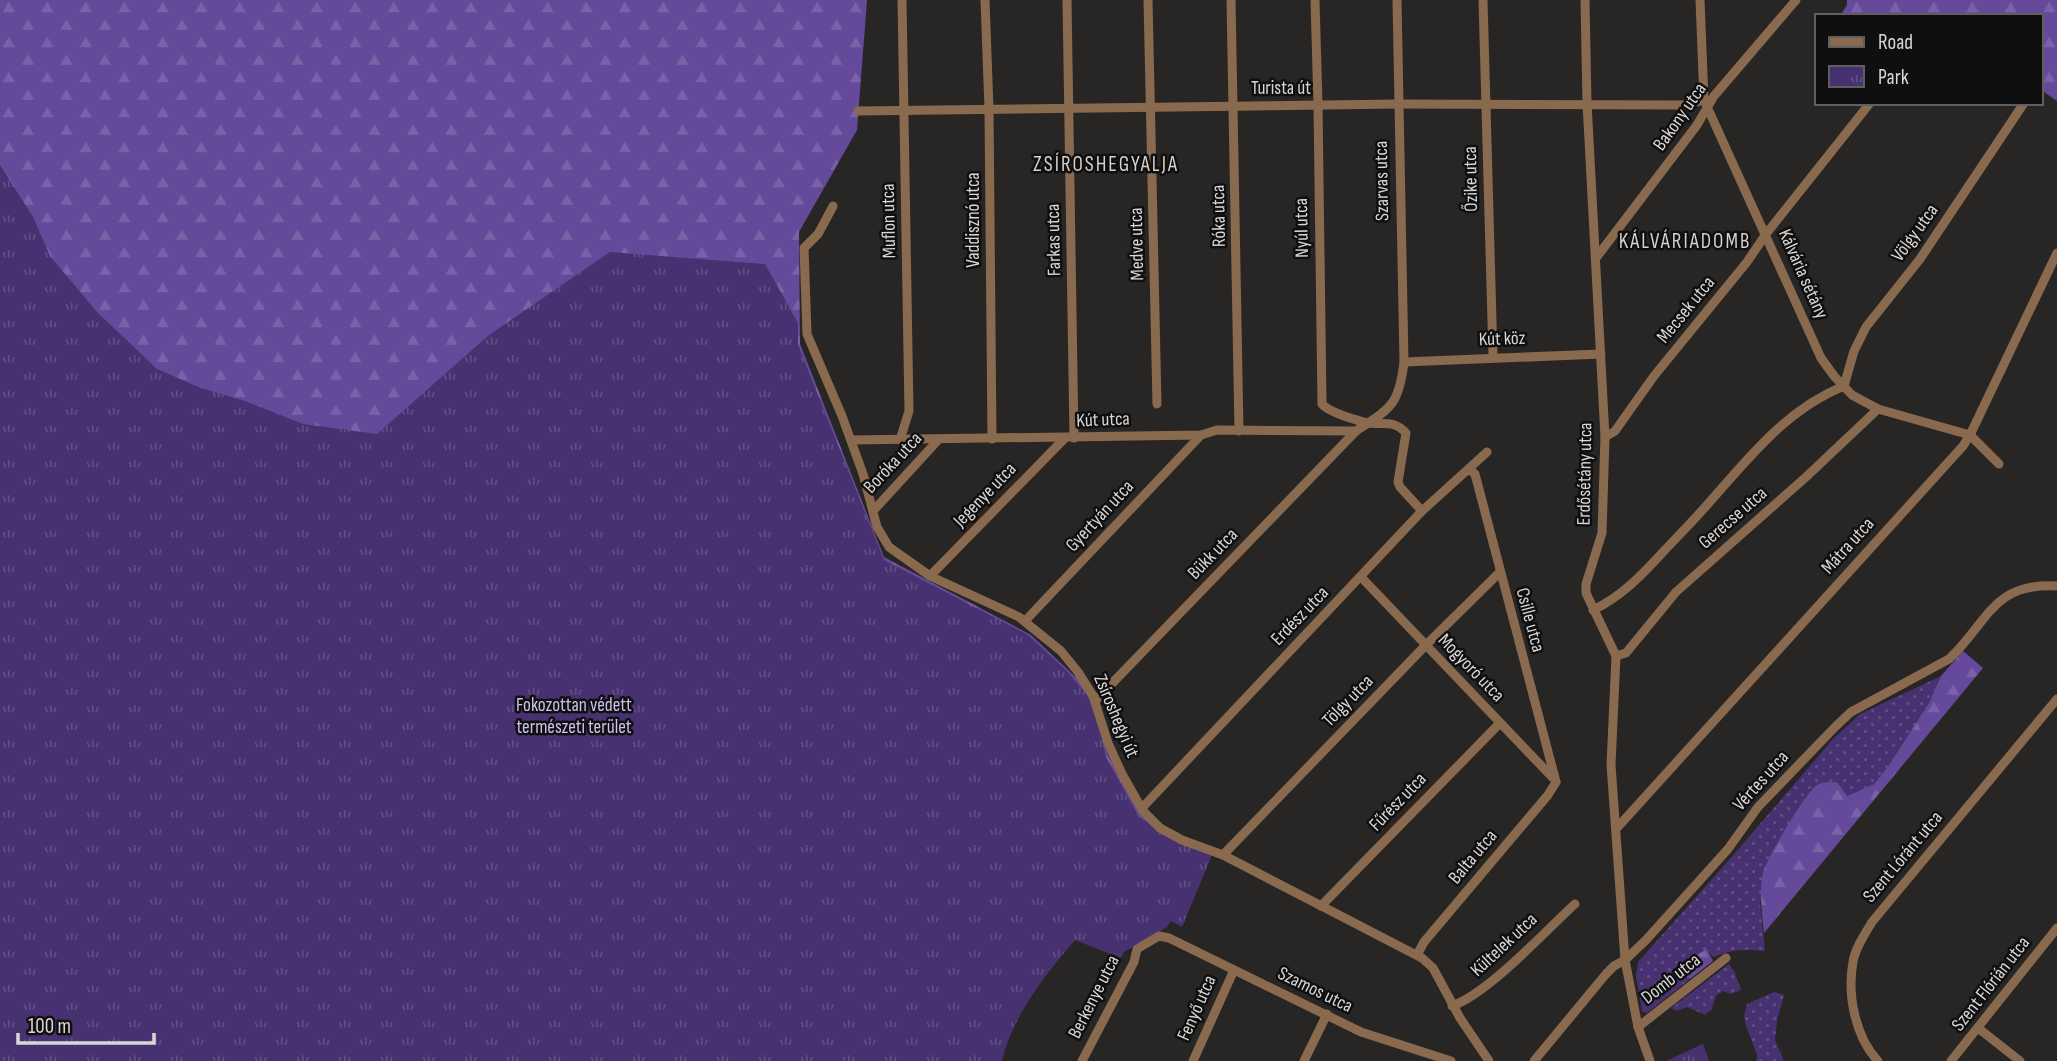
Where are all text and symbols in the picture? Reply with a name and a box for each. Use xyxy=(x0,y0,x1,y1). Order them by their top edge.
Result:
legend xyxy=(1815,14,2043,105)
text: Road xyxy=(1878,30,1913,55)
text: Park xyxy=(1878,65,1909,90)
street label: Turista út xyxy=(1251,77,1311,100)
street label: Bakony utca xyxy=(1648,79,1712,155)
street label: Szarvas utca xyxy=(1370,141,1394,221)
street label: Őzike utca xyxy=(1459,146,1483,212)
district label: ZSÍROSHEGYALJA xyxy=(1033,152,1179,177)
street label: Vaddisznó utca xyxy=(962,172,985,268)
street label: Muflon utca xyxy=(877,183,901,259)
street label: Róka utca xyxy=(1207,185,1231,247)
street label: Nyúl utca xyxy=(1290,198,1314,258)
street label: Völgy utca xyxy=(1887,200,1943,266)
street label: Farkas utca xyxy=(1042,204,1066,276)
street label: Medve utca xyxy=(1125,207,1149,281)
street label: Kálvária sétány xyxy=(1773,226,1833,323)
district label: KÁLVÁRIADOMB xyxy=(1619,229,1751,254)
street label: Mecsek utca xyxy=(1652,272,1720,348)
street label: Kút köz xyxy=(1478,327,1526,351)
street label: Kút utca xyxy=(1076,408,1130,432)
street label: Erdősétány utca xyxy=(1573,422,1597,526)
street label: Boróka utca xyxy=(859,428,927,498)
street label: Jegenye utca xyxy=(948,458,1021,533)
street label: Gyertyán utca xyxy=(1061,475,1139,557)
street label: Gerecse utca xyxy=(1694,482,1772,554)
street label: Mátra utca xyxy=(1817,513,1879,579)
street label: Bükk utca xyxy=(1183,524,1243,584)
street label: Erdész utca xyxy=(1266,582,1334,650)
street label: Csille utca xyxy=(1510,585,1550,655)
street label: Mogyoró utca xyxy=(1433,629,1509,707)
street label: Tölgy utca xyxy=(1318,670,1378,732)
street label: Zsíroshegyi út xyxy=(1088,671,1144,761)
park label: Fokozottan védett természeti terület xyxy=(516,694,632,739)
street label: Vértes utca xyxy=(1728,746,1794,816)
street label: Fűrész utca xyxy=(1365,768,1431,836)
street label: Szent Lóránt utca xyxy=(1858,807,1948,907)
street label: Balta utca xyxy=(1444,825,1502,889)
street label: Kültelek utca xyxy=(1466,908,1542,982)
street label: Szent Flórián utca xyxy=(1947,932,2035,1036)
street label: Domb utca xyxy=(1637,949,1705,1009)
street label: Berkenye utca xyxy=(1063,952,1125,1042)
street label: Szamos utca xyxy=(1274,962,1356,1018)
street label: Fenyő utca xyxy=(1172,972,1222,1044)
scale bar xyxy=(18,1002,154,1046)
text: 100 m xyxy=(28,1014,71,1039)

